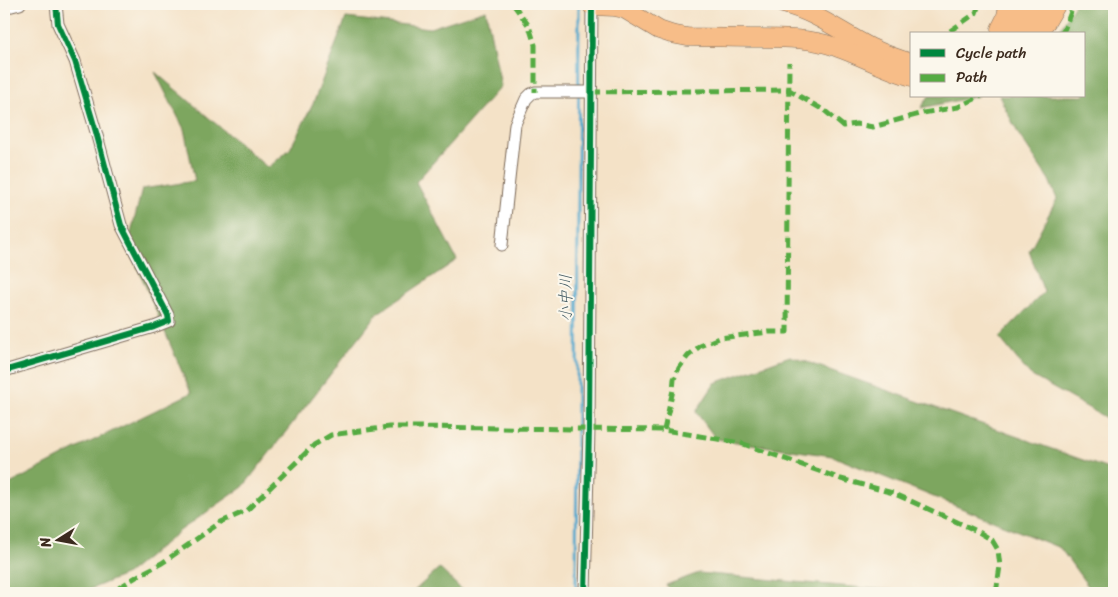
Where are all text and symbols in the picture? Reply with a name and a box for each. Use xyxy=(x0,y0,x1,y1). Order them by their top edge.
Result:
legend xyxy=(910,32,1086,98)
text: Cycle path xyxy=(956,40,1027,66)
text: Path xyxy=(956,64,987,90)
water label: 小中川 xyxy=(551,274,580,322)
north arrow xyxy=(32,514,82,564)
text: N xyxy=(32,535,59,551)

